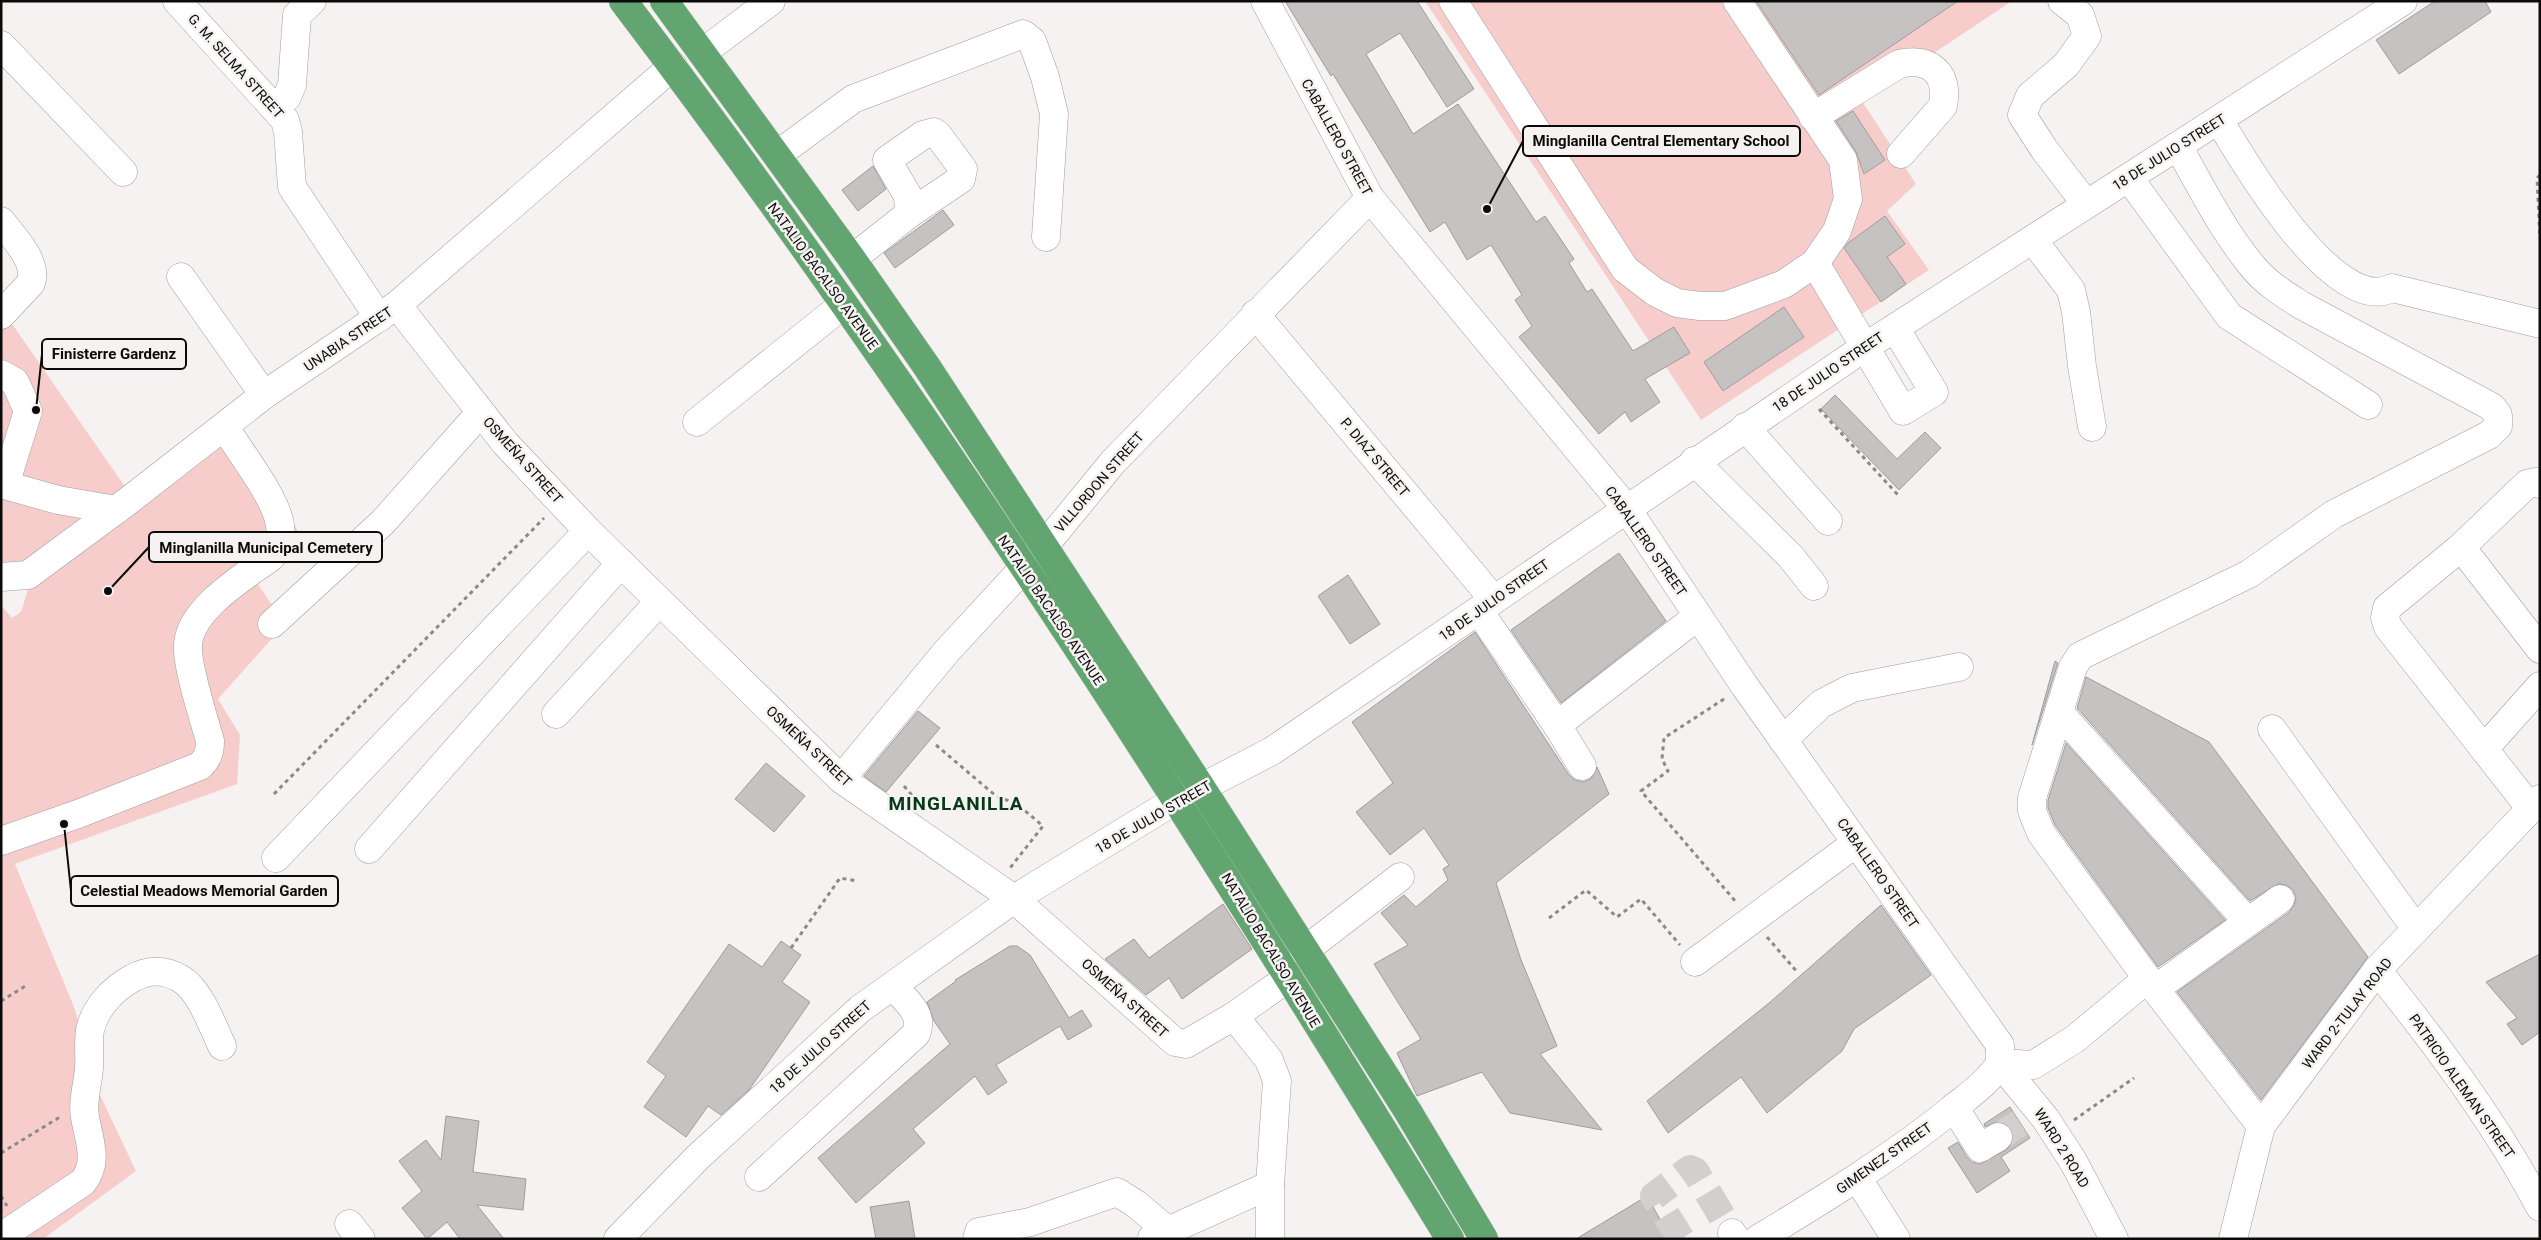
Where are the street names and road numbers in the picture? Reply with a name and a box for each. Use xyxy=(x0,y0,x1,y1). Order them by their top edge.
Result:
street label: G. M. SELMA STREET xyxy=(185,11,287,122)
street label: CABALLERO STREET xyxy=(1298,76,1376,199)
street label: 18 DE JULIO STREET xyxy=(2109,110,2229,193)
street label: NATALIO BACALSO AVENUE xyxy=(764,200,882,352)
street label: UNABIA STREET xyxy=(301,303,396,375)
street label: 18 DE JULIO STREET xyxy=(1769,328,1887,415)
street label: OSMEÑA STREET xyxy=(480,413,567,507)
street label: P. DIAZ STREET xyxy=(1338,414,1413,500)
street label: VILLORDON STREET xyxy=(1051,428,1147,535)
street label: CABALLERO STREET xyxy=(1602,483,1690,600)
street label: NATALIO BACALSO AVENUE xyxy=(995,532,1107,688)
street label: 18 DE JULIO STREET xyxy=(1436,556,1553,644)
street label: OSMEÑA STREET xyxy=(763,702,856,790)
street label: 18 DE JULIO STREET xyxy=(1092,777,1214,857)
street label: CABALLERO STREET xyxy=(1834,815,1922,932)
street label: NATALIO BACALSO AVENUE xyxy=(1219,870,1324,1030)
street label: OSMEÑA STREET xyxy=(1079,954,1173,1041)
street label: WARD 2-TULAY ROAD xyxy=(2299,954,2395,1072)
street label: 18 DE JULIO STREET xyxy=(766,997,874,1097)
street label: PATRICIO ALEMAN STREET xyxy=(2406,1011,2518,1162)
street label: WARD 2 ROAD xyxy=(2031,1105,2093,1191)
street label: GIMENEZ STREET xyxy=(1833,1119,1935,1197)

